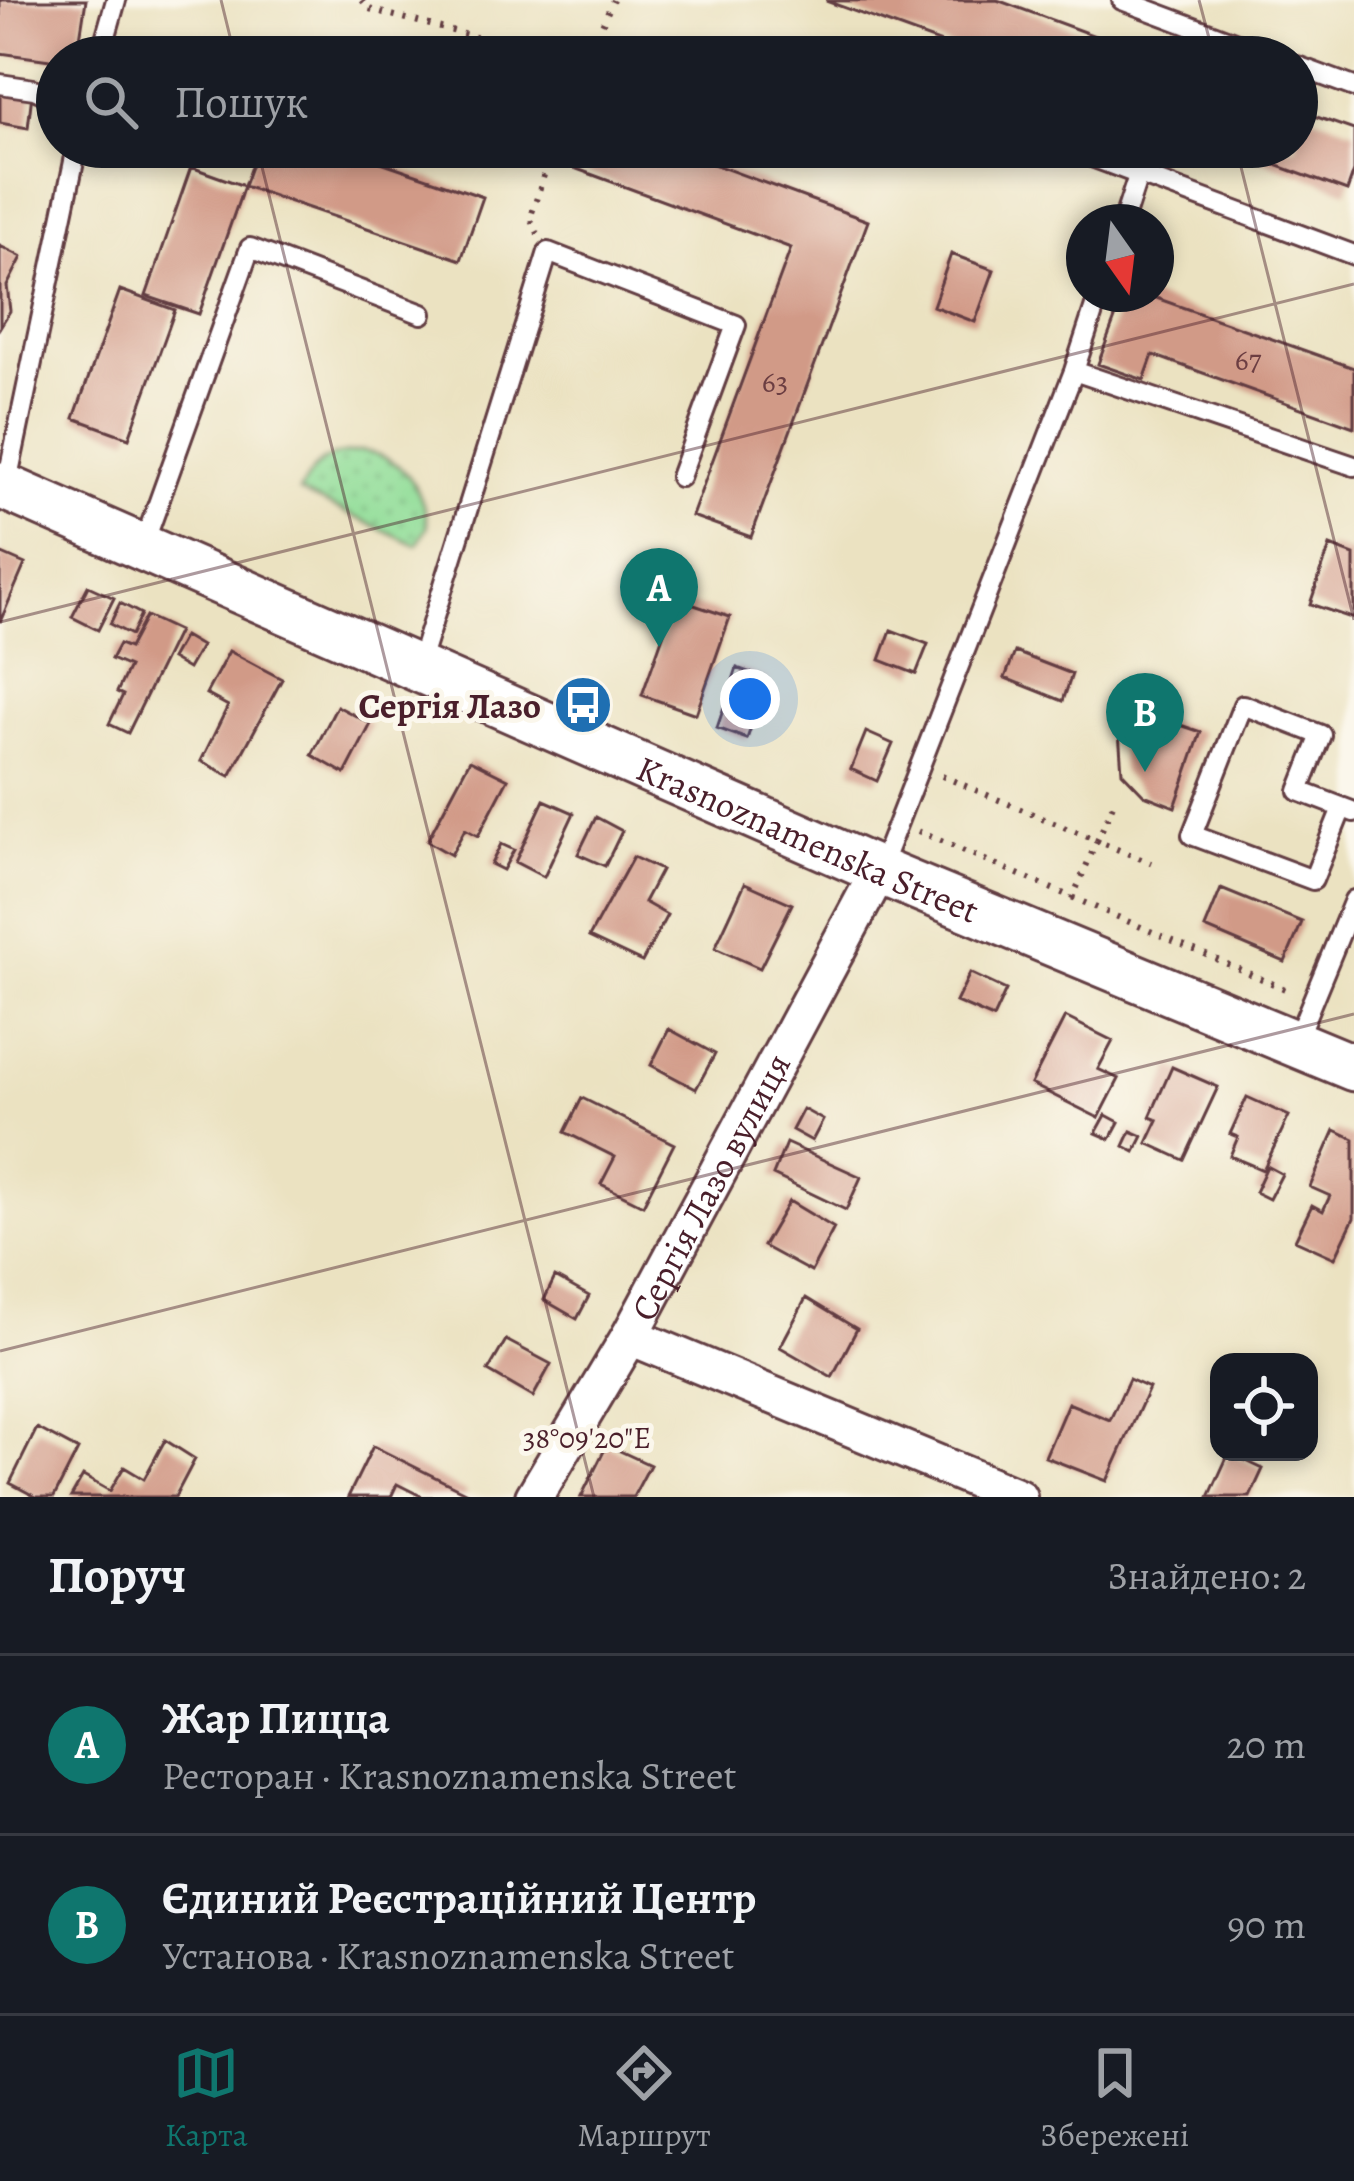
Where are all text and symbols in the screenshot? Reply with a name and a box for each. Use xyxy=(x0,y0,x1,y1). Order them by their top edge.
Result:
search box xyxy=(36,36,1318,168)
icon: search xyxy=(78,69,144,135)
text: Пошук xyxy=(174,71,308,133)
north arrow xyxy=(1066,204,1174,312)
house number: 67 xyxy=(1235,340,1262,380)
house number: 63 xyxy=(762,362,788,402)
pin: A xyxy=(620,548,698,647)
your location xyxy=(720,669,780,729)
pin: B xyxy=(1106,673,1184,772)
bus stop icon: Сергія Лазо xyxy=(552,674,614,736)
place label: Сергія Лазо xyxy=(358,681,541,730)
street label: Krasnoznamenska Street xyxy=(629,743,986,934)
street label: Сергія Лазо вулиця xyxy=(618,1044,802,1329)
map controls xyxy=(1210,1353,1318,1461)
button: locate xyxy=(1210,1353,1318,1461)
text: 38°09'20"E xyxy=(523,1418,651,1458)
text: Поруч xyxy=(48,1540,186,1610)
text: Знайдено: 2 xyxy=(1107,1549,1306,1602)
text: Жар Пицца xyxy=(162,1687,390,1749)
text: A xyxy=(75,1718,99,1771)
text: 20 m xyxy=(1227,1718,1306,1771)
text: Ресторан · Krasnoznamenska Street xyxy=(162,1749,736,1802)
text: Єдиний Реєстраційний Центр xyxy=(162,1867,756,1929)
text: B xyxy=(75,1898,99,1951)
text: 90 m xyxy=(1227,1898,1306,1951)
text: Установа · Krasnoznamenska Street xyxy=(162,1929,734,1982)
tab: Карта xyxy=(165,2040,248,2157)
tab: Маршрут xyxy=(577,2040,711,2157)
tab: Збережені xyxy=(1040,2040,1189,2157)

